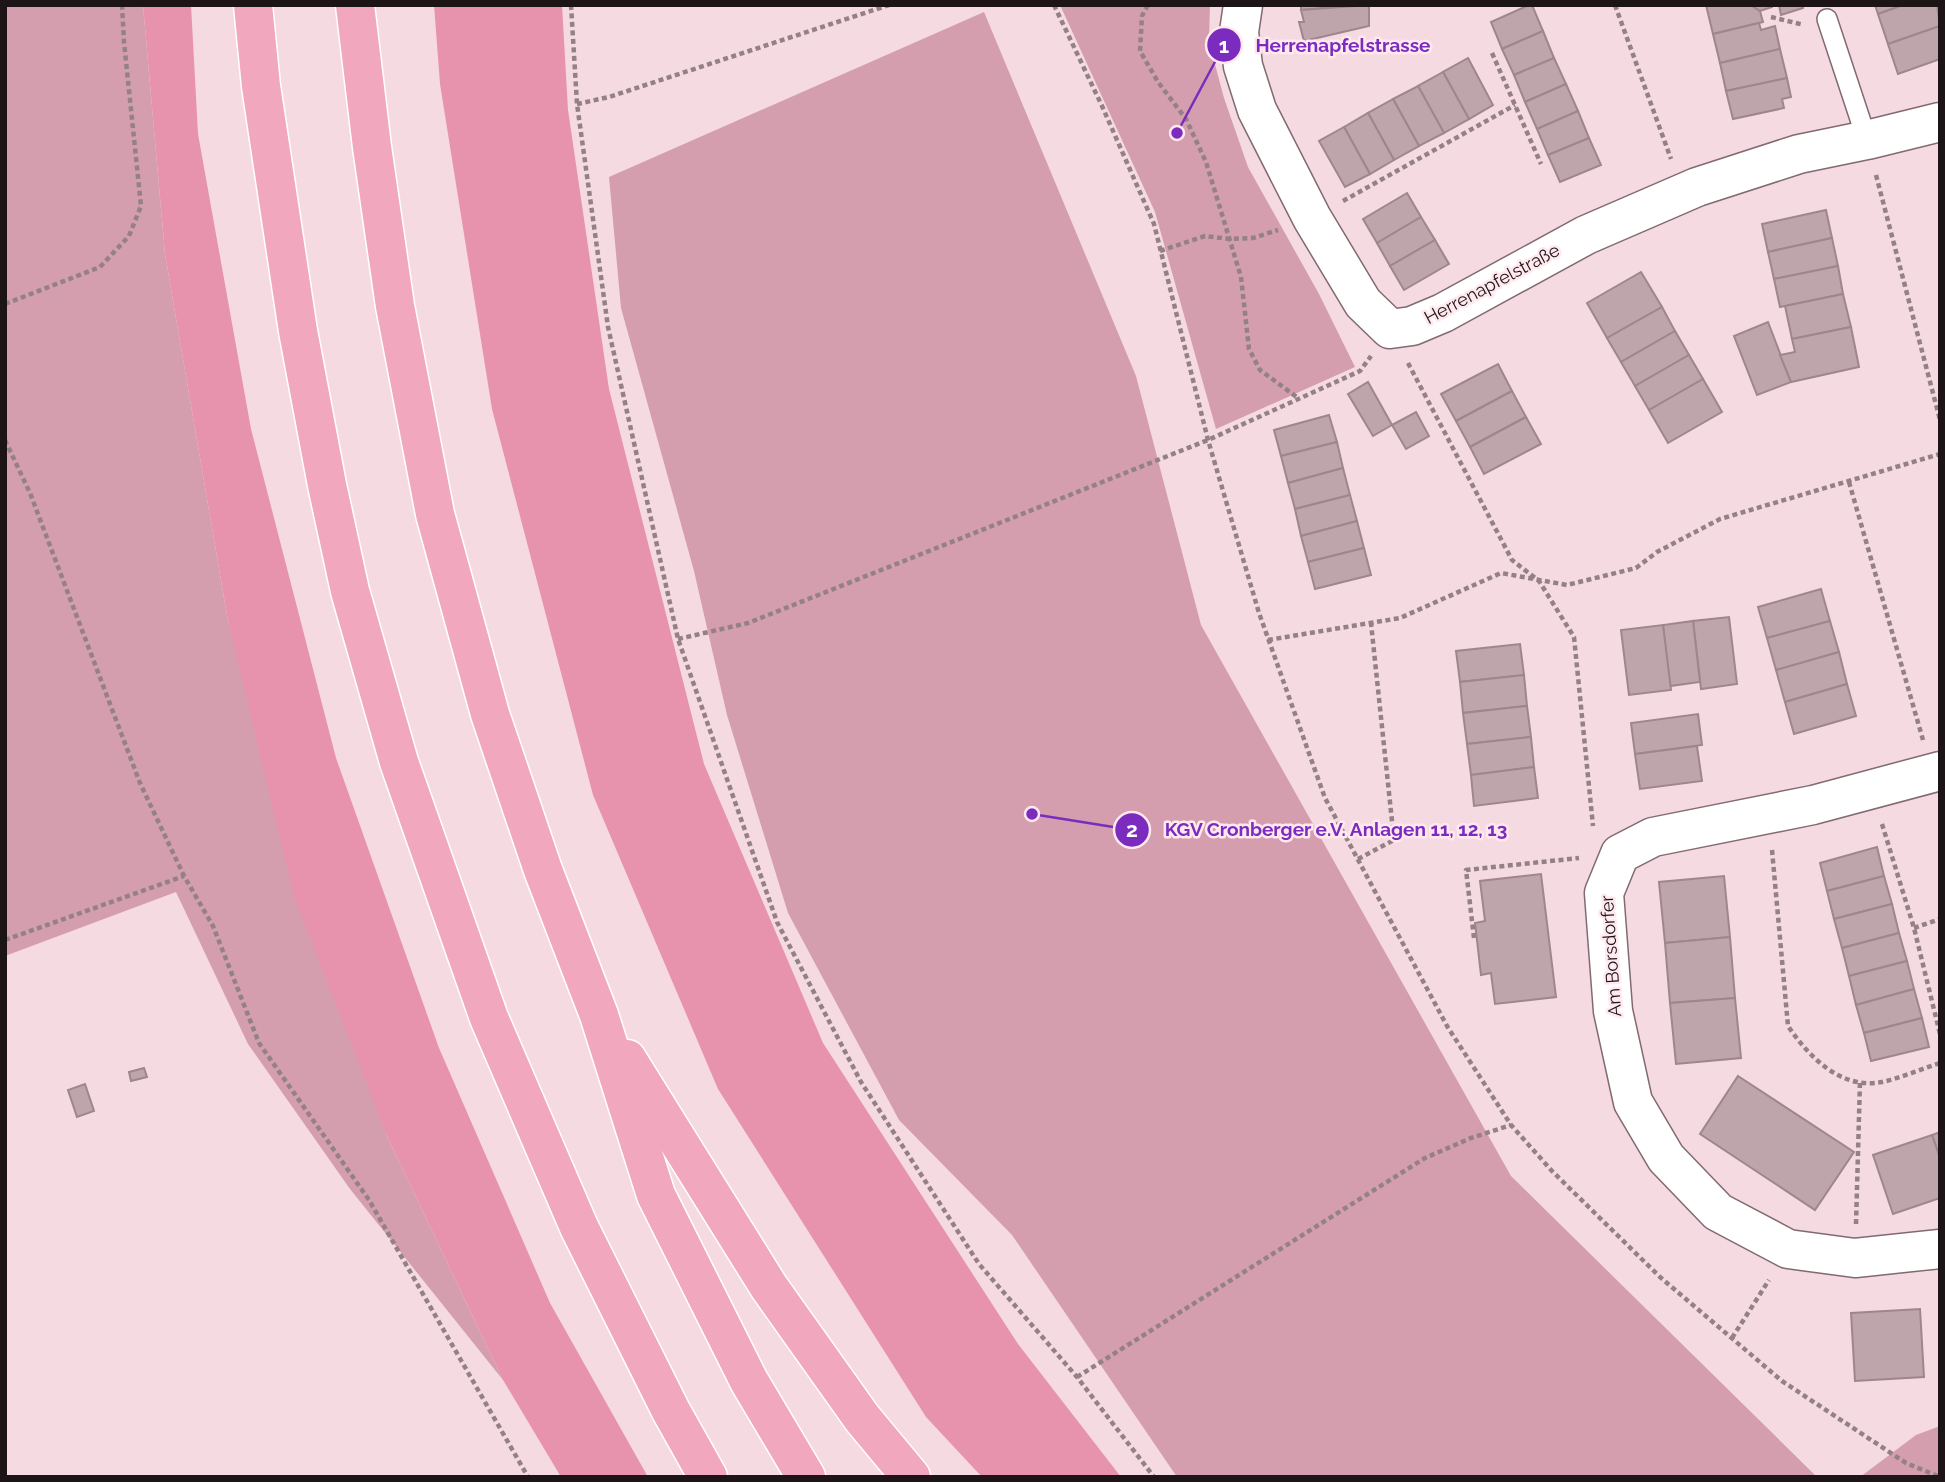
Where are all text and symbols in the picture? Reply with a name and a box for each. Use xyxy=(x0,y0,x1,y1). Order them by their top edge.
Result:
callout: Herrenapfelstrasse xyxy=(1206,25,1444,65)
text: 1 xyxy=(1219,33,1229,58)
text: Herrenapfelstrasse xyxy=(1256,34,1430,56)
street label: Herrenapfelstraße xyxy=(1420,239,1563,328)
callout: KGV Cronberger e.V. Anlagen 11, 12, 13 xyxy=(1114,810,1522,850)
text: 2 xyxy=(1126,817,1138,842)
text: KGV Cronberger e.V. Anlagen 11, 12, 13 xyxy=(1165,818,1507,840)
street label: Am Borsdorfer xyxy=(1596,894,1625,1018)

